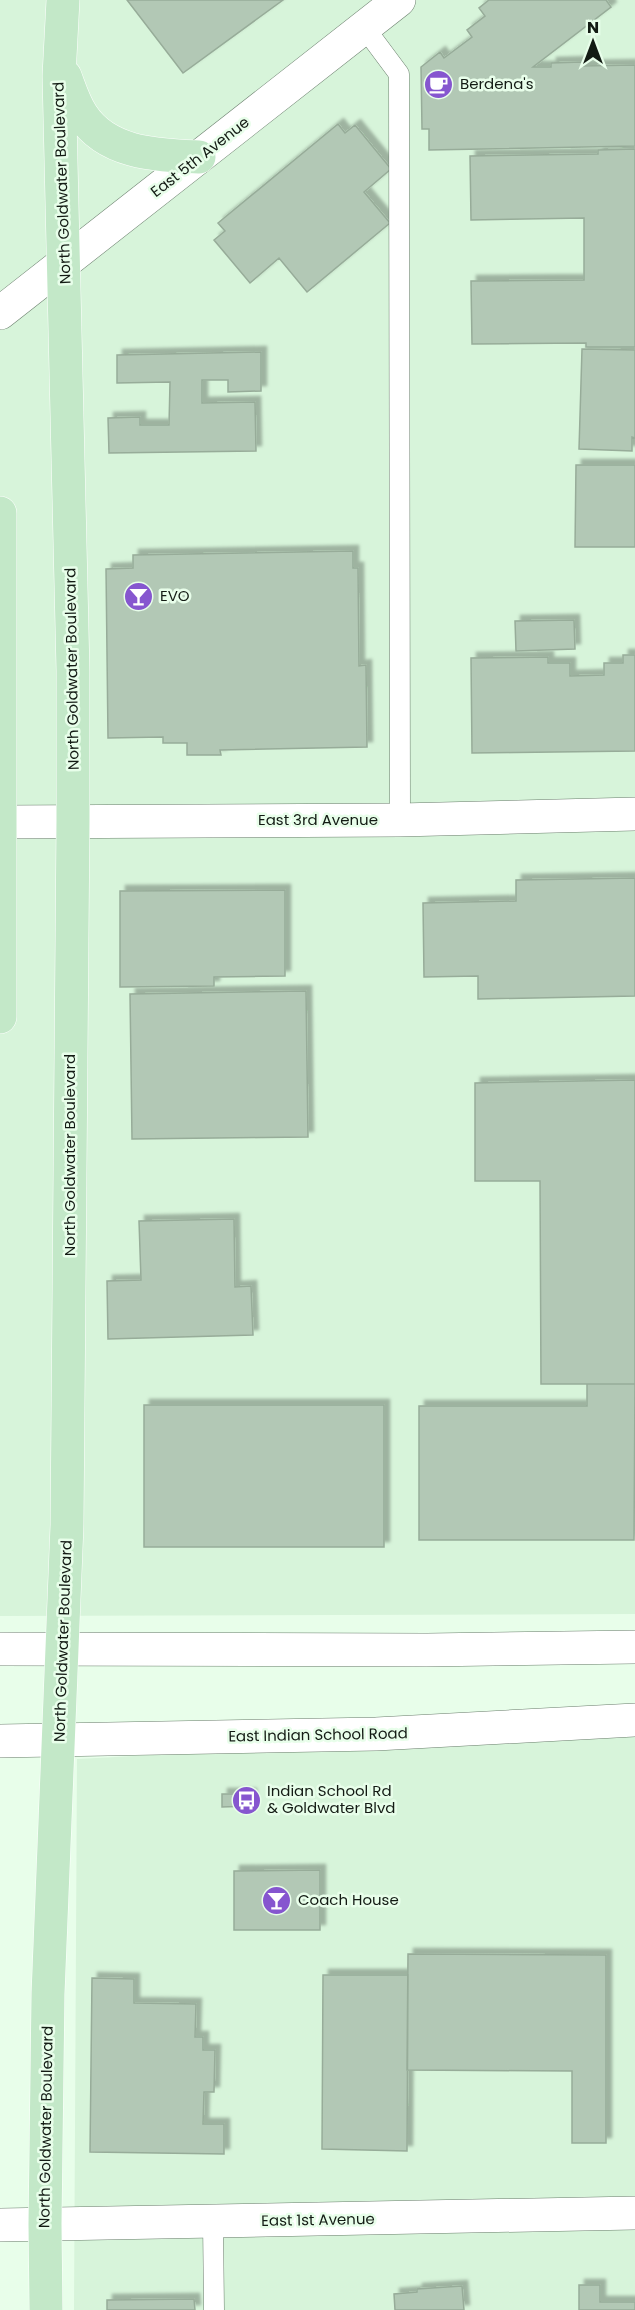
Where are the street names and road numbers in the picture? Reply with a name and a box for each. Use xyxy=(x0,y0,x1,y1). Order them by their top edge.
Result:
street label: North Goldwater Boulevard xyxy=(47,82,76,285)
street label: East 5th Avenue xyxy=(146,111,253,202)
street label: North Goldwater Boulevard xyxy=(59,568,84,770)
street label: East 3rd Avenue xyxy=(258,809,378,830)
street label: North Goldwater Boulevard xyxy=(59,1054,80,1256)
street label: North Goldwater Boulevard xyxy=(48,1539,77,1742)
street label: East Indian School Road xyxy=(228,1722,408,1747)
street label: North Goldwater Boulevard xyxy=(33,2026,58,2228)
street label: East 1st Avenue xyxy=(261,2208,375,2231)

